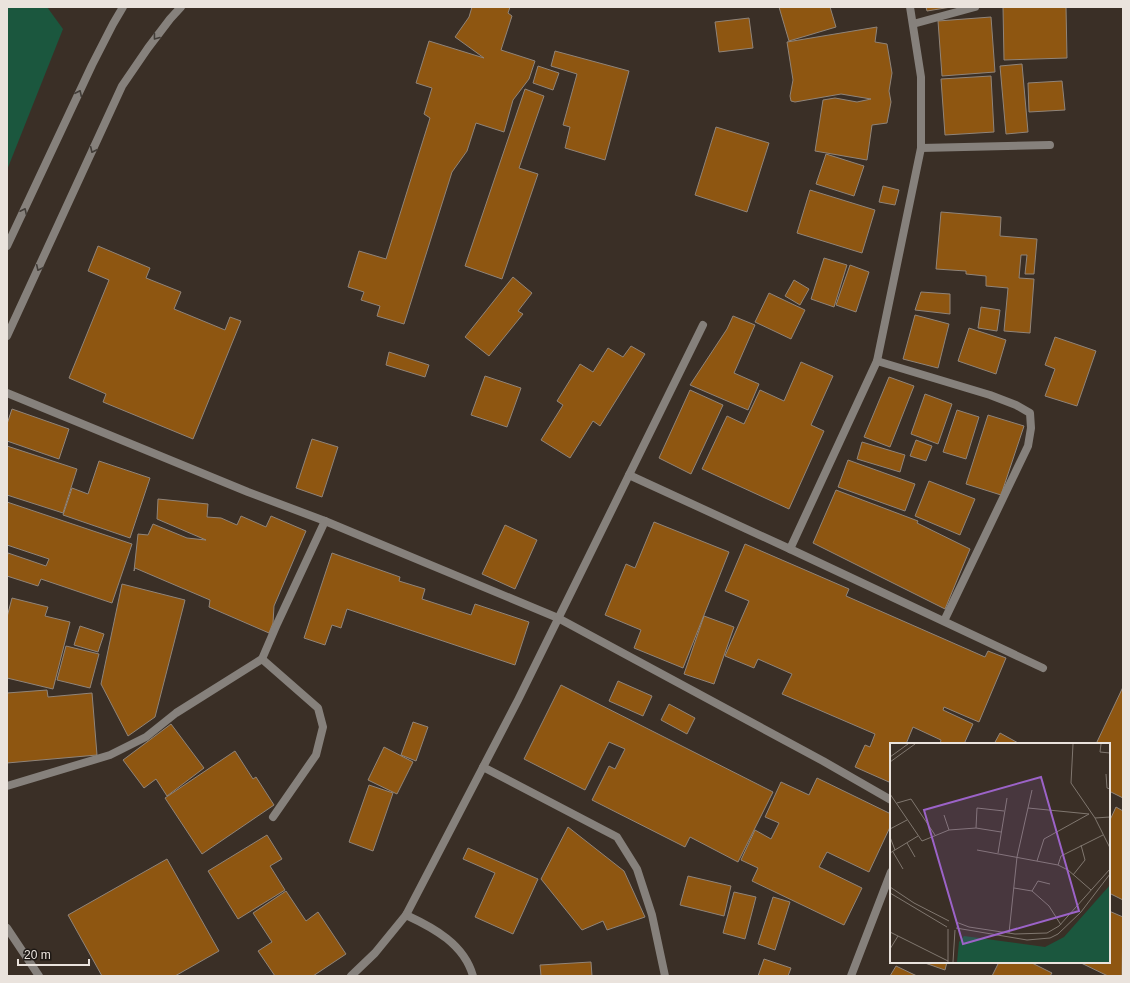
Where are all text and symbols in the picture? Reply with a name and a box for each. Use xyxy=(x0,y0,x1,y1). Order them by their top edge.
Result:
one-way arrow xyxy=(154,32,161,39)
one-way arrow xyxy=(74,90,82,98)
one-way arrow xyxy=(90,145,98,153)
one-way arrow xyxy=(19,208,27,215)
one-way arrow xyxy=(35,264,43,271)
inset map xyxy=(890,743,1110,963)
scale bar xyxy=(18,941,89,967)
text: 20 m xyxy=(24,948,51,962)

